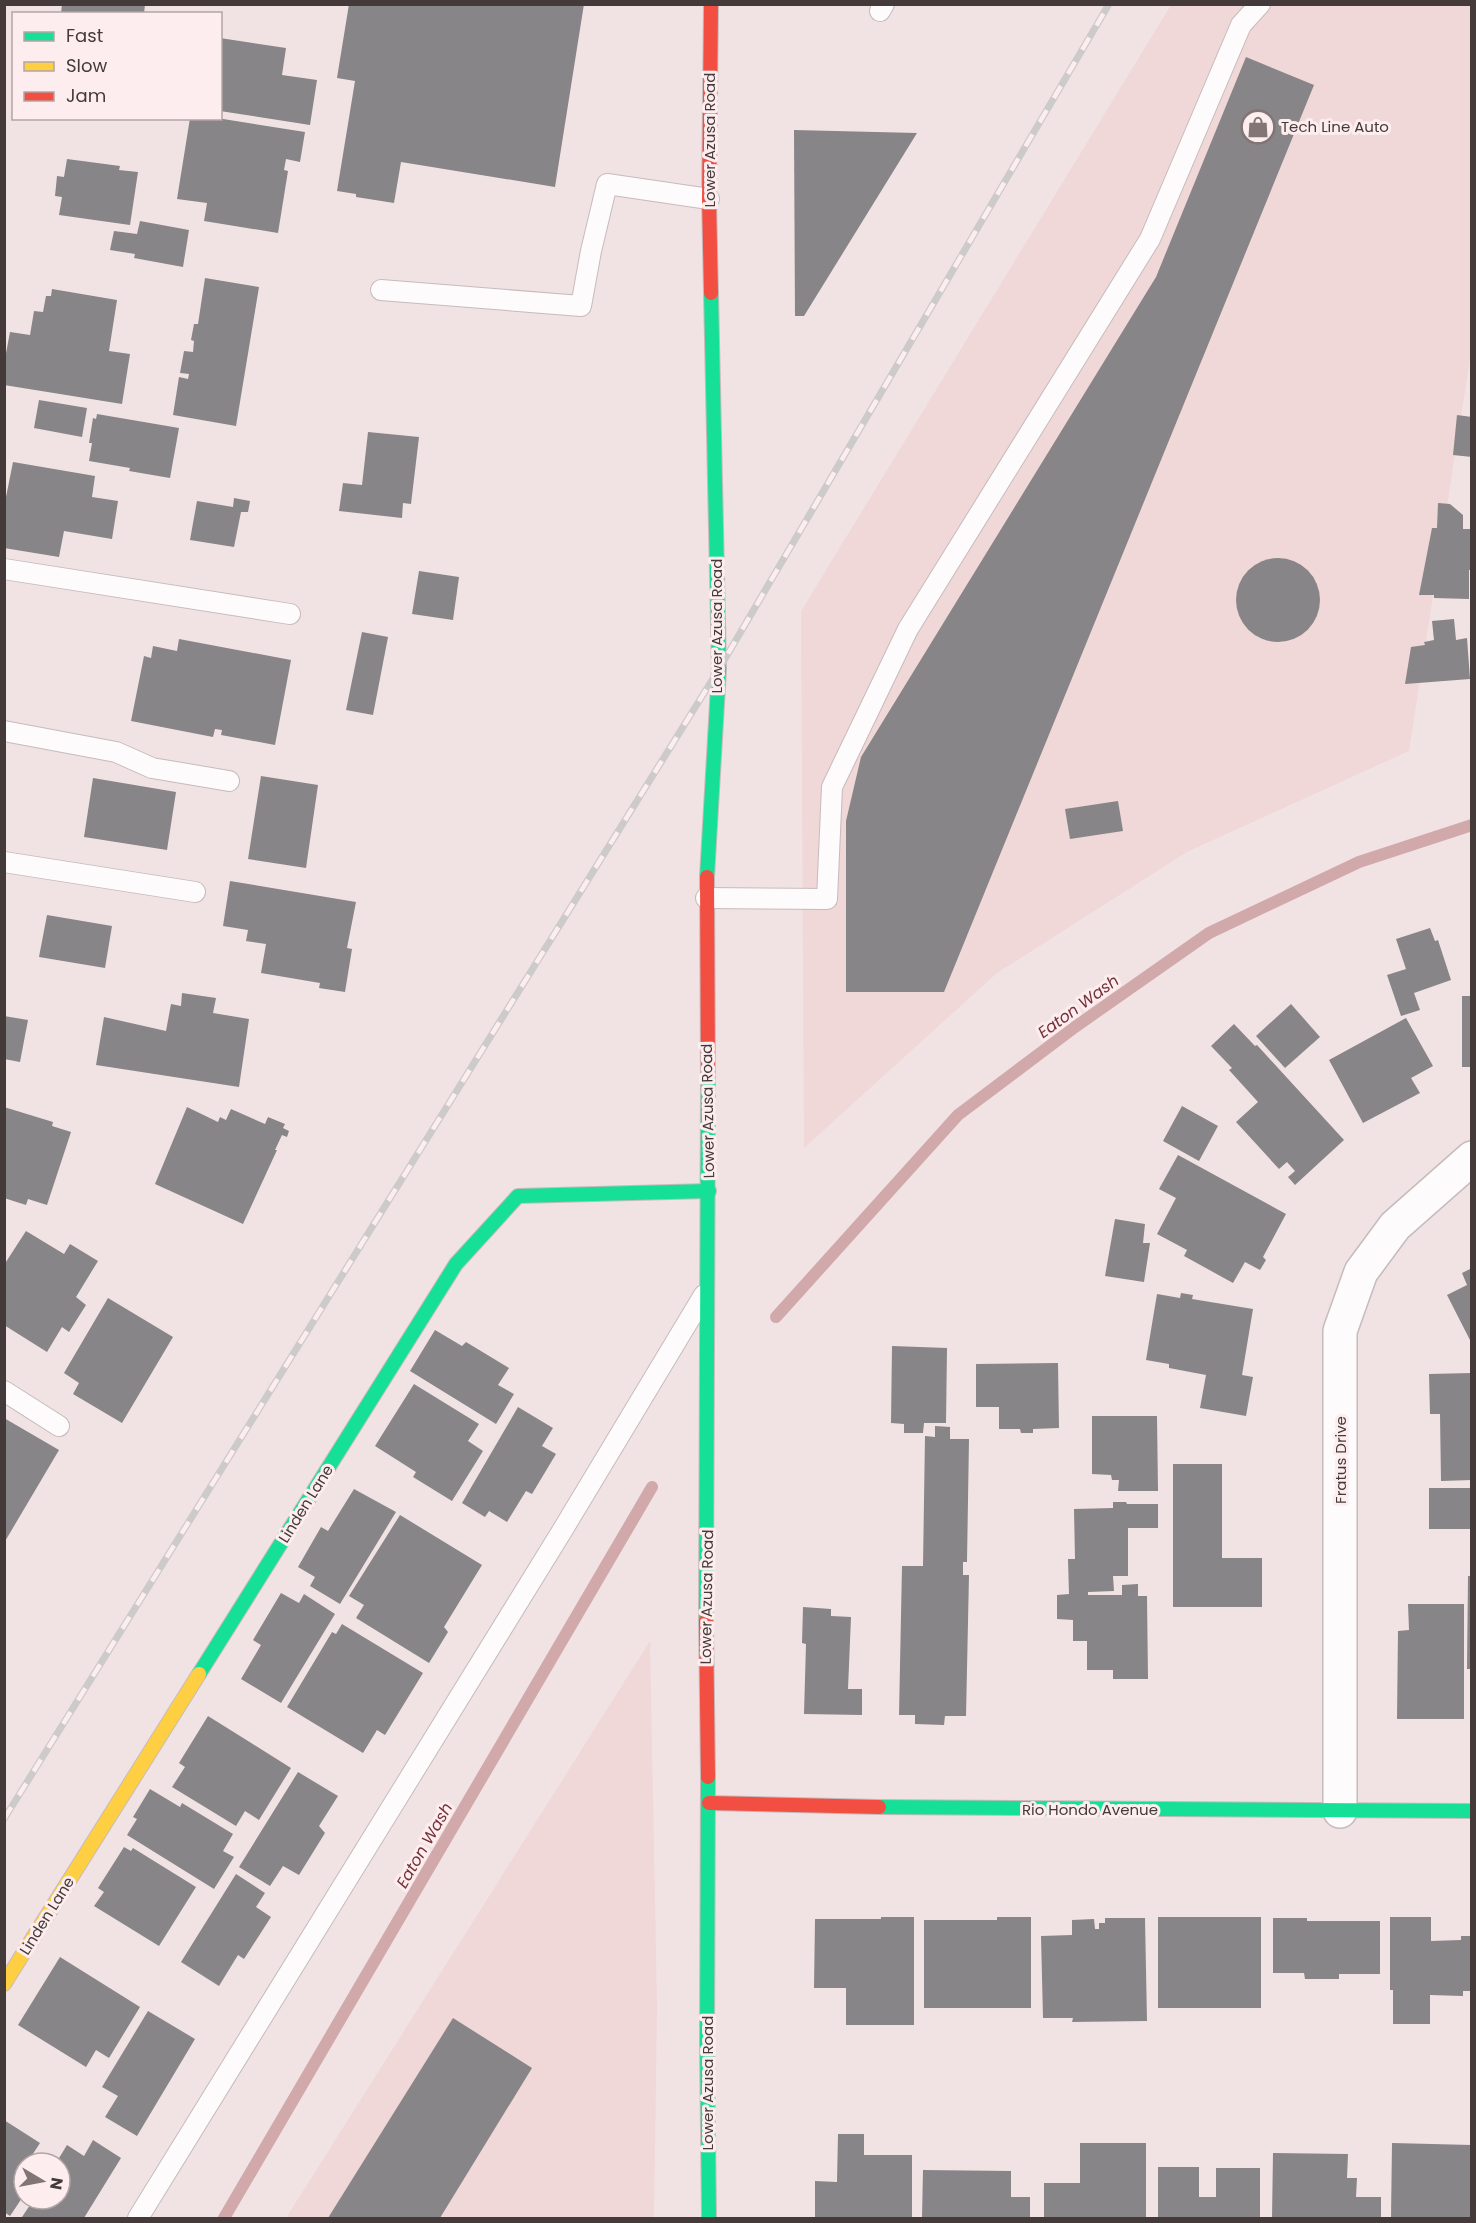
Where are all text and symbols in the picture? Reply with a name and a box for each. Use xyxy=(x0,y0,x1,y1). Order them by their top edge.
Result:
legend xyxy=(12,12,222,120)
text: Fast xyxy=(66,23,103,48)
text: Slow xyxy=(66,53,108,78)
street label: Lower Azusa Road xyxy=(699,73,720,207)
text: Jam xyxy=(66,83,106,108)
shop icon: Tech Line Auto xyxy=(1240,109,1276,145)
place label: Tech Line Auto xyxy=(1281,116,1389,137)
street label: Lower Azusa Road xyxy=(706,559,727,693)
water label: Eaton Wash xyxy=(1033,969,1124,1044)
street label: Lower Azusa Road xyxy=(696,1043,719,1179)
street label: Fratus Drive xyxy=(1330,1416,1351,1504)
street label: Linden Lane xyxy=(273,1461,338,1547)
street label: Lower Azusa Road xyxy=(695,1529,718,1665)
water label: Eaton Wash xyxy=(391,1798,458,1892)
street label: Rio Hondo Avenue xyxy=(1022,1799,1158,1820)
street label: Linden Lane xyxy=(14,1873,79,1959)
street label: Lower Azusa Road xyxy=(697,2016,718,2150)
north arrow xyxy=(12,2151,72,2211)
text: N xyxy=(44,2176,69,2191)

